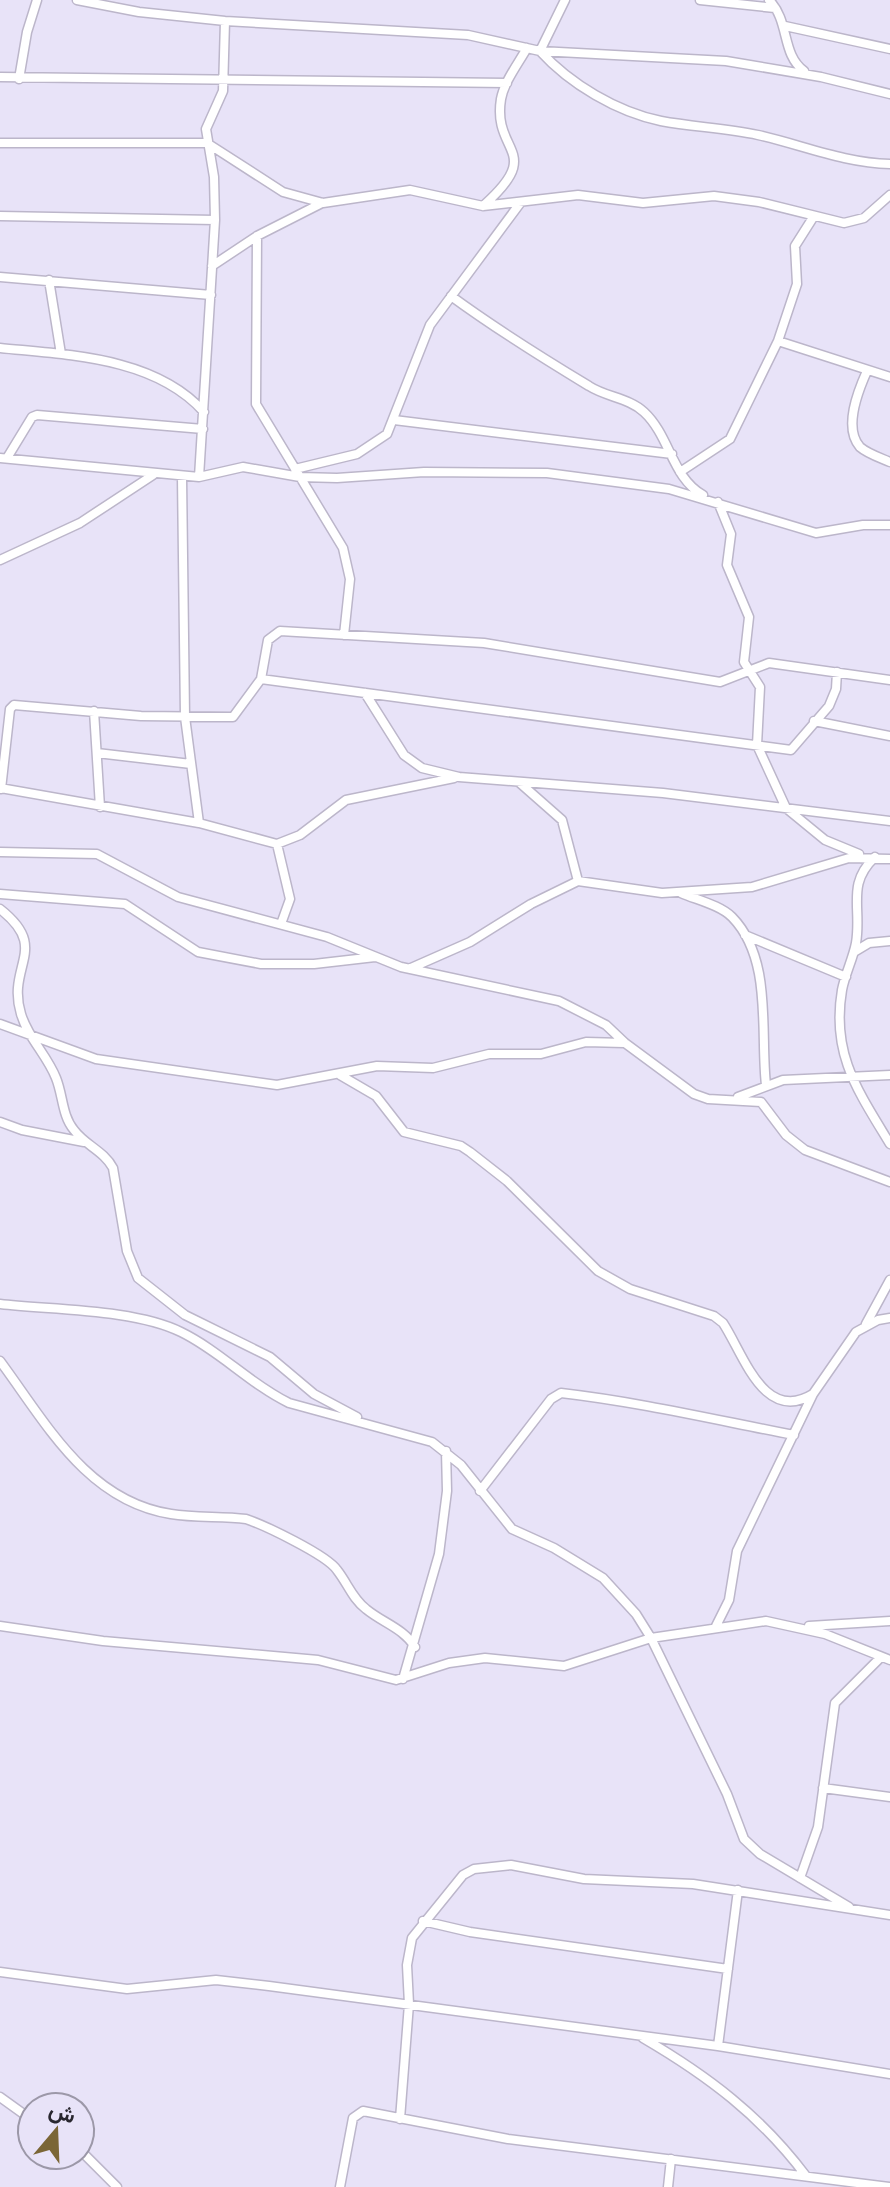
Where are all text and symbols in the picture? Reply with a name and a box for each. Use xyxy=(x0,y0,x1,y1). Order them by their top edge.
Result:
north arrow xyxy=(16,2091,96,2171)
text: ش xyxy=(45,2093,80,2130)

